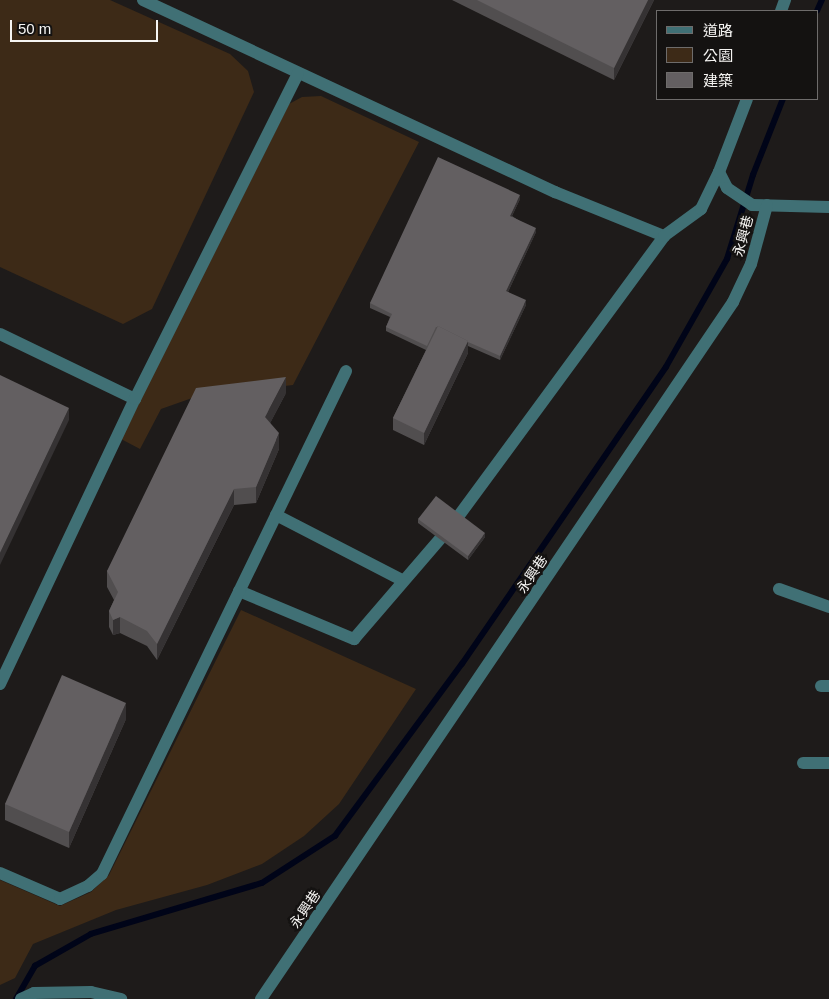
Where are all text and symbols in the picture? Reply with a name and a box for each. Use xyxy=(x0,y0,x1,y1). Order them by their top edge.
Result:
scale bar xyxy=(12,10,160,42)
legend xyxy=(656,10,819,100)
text: 50 m xyxy=(18,20,51,37)
text: 道路 xyxy=(703,22,733,39)
text: 公園 xyxy=(703,47,733,64)
text: 建築 xyxy=(703,72,733,89)
street label: 永興巷 xyxy=(729,214,757,258)
street label: 永興巷 xyxy=(513,552,551,596)
street label: 永興巷 xyxy=(286,887,324,931)

